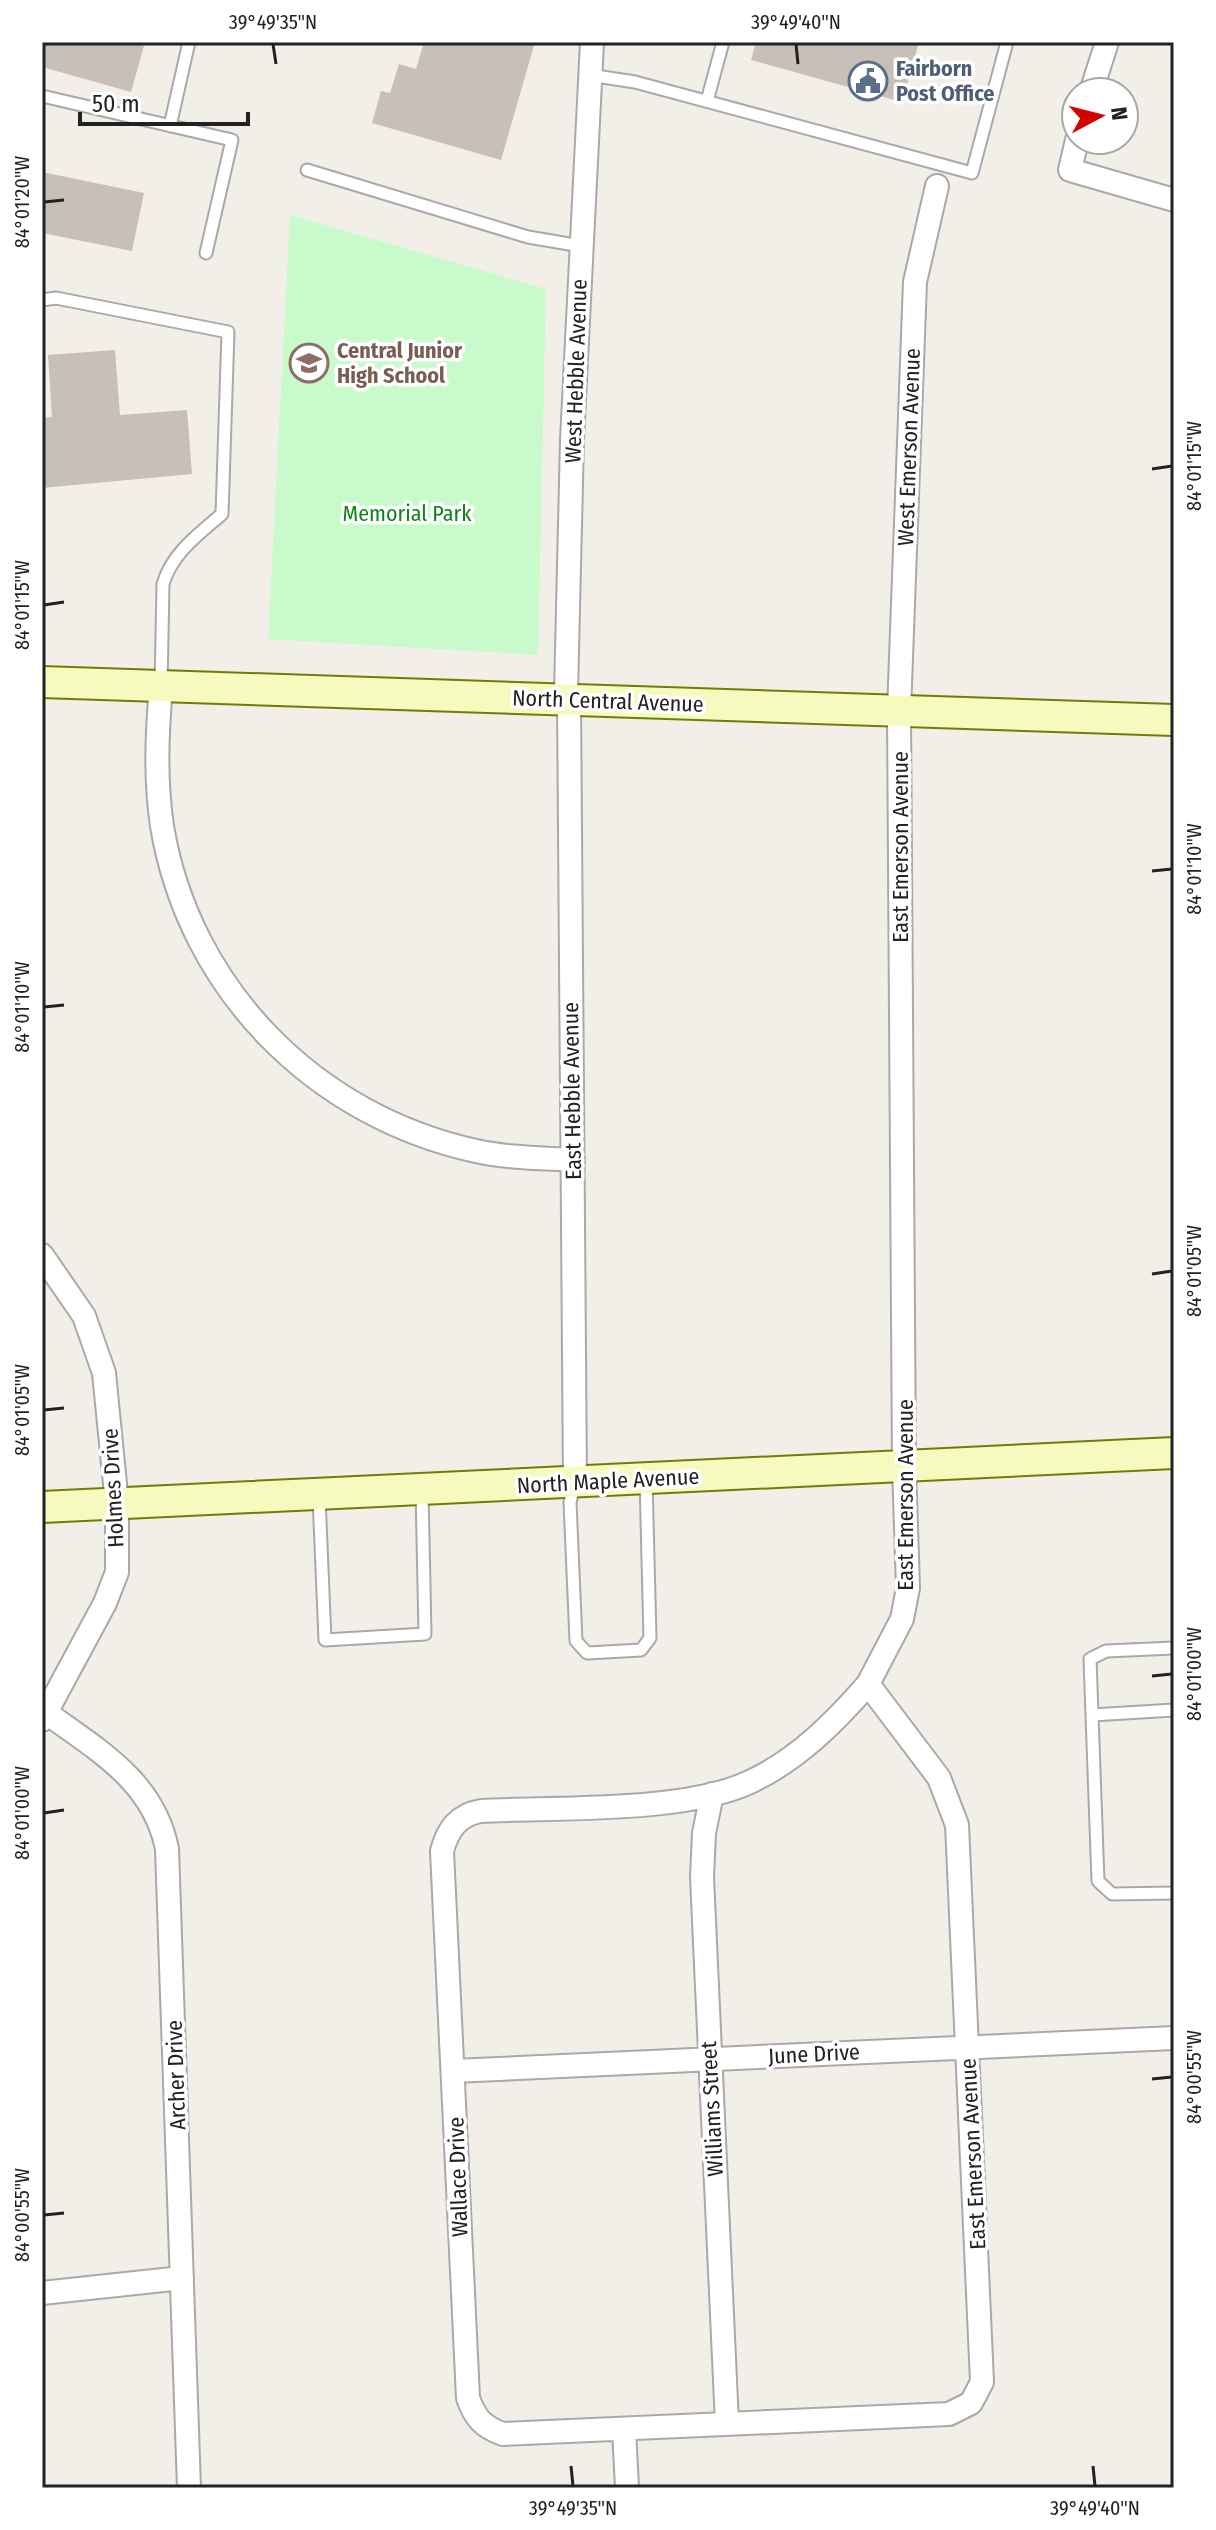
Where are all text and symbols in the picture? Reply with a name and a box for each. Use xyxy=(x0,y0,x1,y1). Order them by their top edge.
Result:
text: 39°49'35"N xyxy=(229,10,317,34)
text: 39°49'40"N xyxy=(751,10,841,34)
place label: Fairborn Post Office xyxy=(896,55,994,107)
public building icon: Fairborn Post Office xyxy=(847,60,889,102)
scale bar xyxy=(80,76,248,126)
north arrow xyxy=(1060,76,1140,156)
text: 50 m xyxy=(92,90,140,118)
text: N xyxy=(1105,105,1134,122)
text: 84°01'20"W xyxy=(10,156,34,248)
street label: West Hebble Avenue xyxy=(559,278,593,464)
place label: Central Junior High School xyxy=(337,337,463,389)
school or university icon: Central Junior High School xyxy=(288,342,330,384)
street label: West Emerson Avenue xyxy=(892,348,926,546)
text: 84°01'15"W xyxy=(1182,421,1206,511)
park label: Memorial Park xyxy=(343,500,472,527)
text: 84°01'15"W xyxy=(10,560,34,650)
street label: North Central Avenue xyxy=(512,684,704,718)
street label: East Emerson Avenue xyxy=(887,751,914,943)
text: 84°01'10"W xyxy=(1182,823,1206,915)
text: 84°01'10"W xyxy=(10,961,34,1053)
street label: East Hebble Avenue xyxy=(557,1002,587,1180)
text: 84°01'05"W xyxy=(1182,1225,1206,1317)
text: 84°01'05"W xyxy=(10,1364,34,1456)
street label: East Emerson Avenue xyxy=(892,1399,919,1591)
street label: Holmes Drive xyxy=(96,1428,130,1548)
street label: North Maple Avenue xyxy=(516,1463,700,1499)
text: 84°01'00"W xyxy=(1182,1627,1206,1721)
text: 84°01'00"W xyxy=(10,1766,34,1860)
street label: Archer Drive xyxy=(161,2020,191,2130)
text: 84°00'55"W xyxy=(1182,2030,1206,2124)
street label: June Drive xyxy=(767,2038,861,2070)
street label: Williams Street xyxy=(695,2040,729,2177)
street label: East Emerson Avenue xyxy=(955,2058,991,2250)
street label: Wallace Drive xyxy=(442,2116,474,2238)
text: 84°00'55"W xyxy=(10,2168,34,2262)
text: 39°49'35"N xyxy=(529,2496,617,2520)
text: 39°49'40"N xyxy=(1050,2496,1140,2520)

